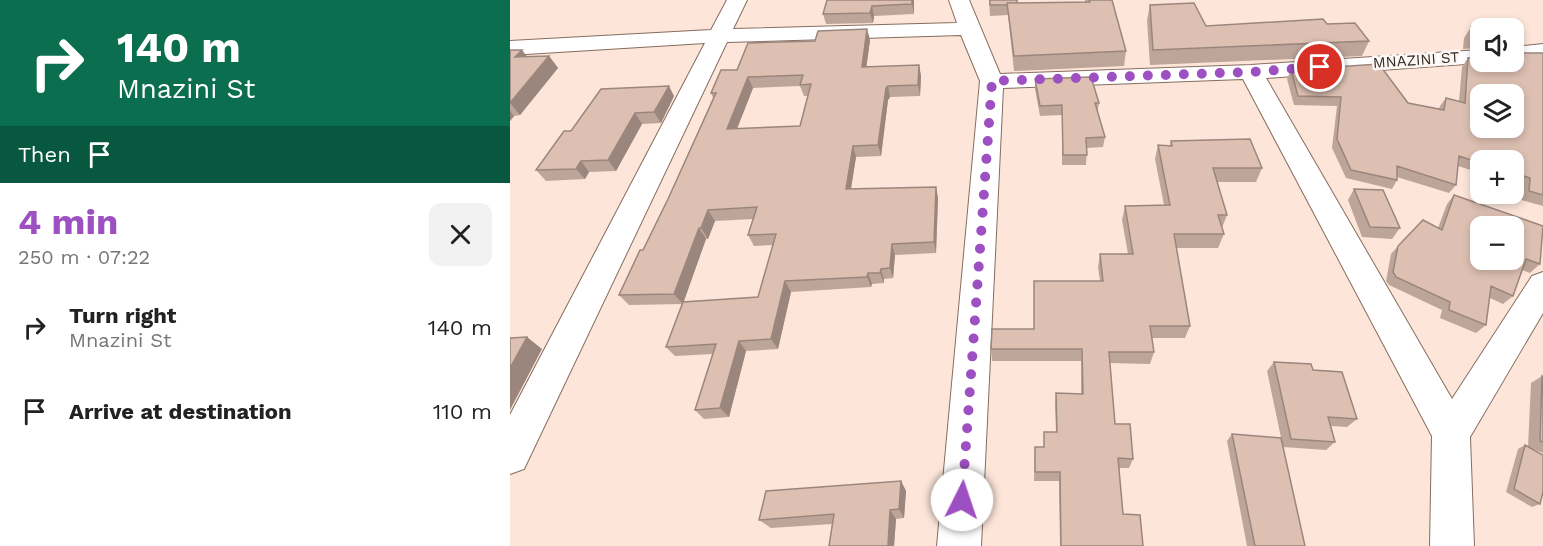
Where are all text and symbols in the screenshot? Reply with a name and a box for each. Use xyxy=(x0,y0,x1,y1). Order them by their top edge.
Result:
map controls xyxy=(1470,18,1524,270)
button: sound xyxy=(1470,18,1524,72)
text: 140 m xyxy=(117,23,241,72)
icon: right xyxy=(18,24,96,102)
pin xyxy=(1294,41,1345,92)
street label: MNAZINI ST xyxy=(1372,48,1460,72)
icon: arrive xyxy=(1303,50,1336,83)
text: Mnazini St xyxy=(117,73,255,105)
button: layers xyxy=(1470,84,1524,138)
icon: arrive xyxy=(83,138,116,171)
text: Then xyxy=(18,142,71,167)
button: + xyxy=(1470,150,1524,204)
text: 4 min xyxy=(18,201,118,243)
button: close xyxy=(429,203,492,266)
button: − xyxy=(1470,216,1524,270)
text: 250 m · 07:22 xyxy=(18,245,150,269)
text: Turn right xyxy=(69,303,176,328)
icon: right xyxy=(18,311,51,344)
text: 140 m xyxy=(428,315,492,340)
text: Mnazini St xyxy=(69,328,171,352)
icon: arrive xyxy=(18,395,51,428)
text: Arrive at destination xyxy=(69,399,292,424)
text: 110 m xyxy=(433,399,492,424)
position arrow xyxy=(930,468,994,532)

